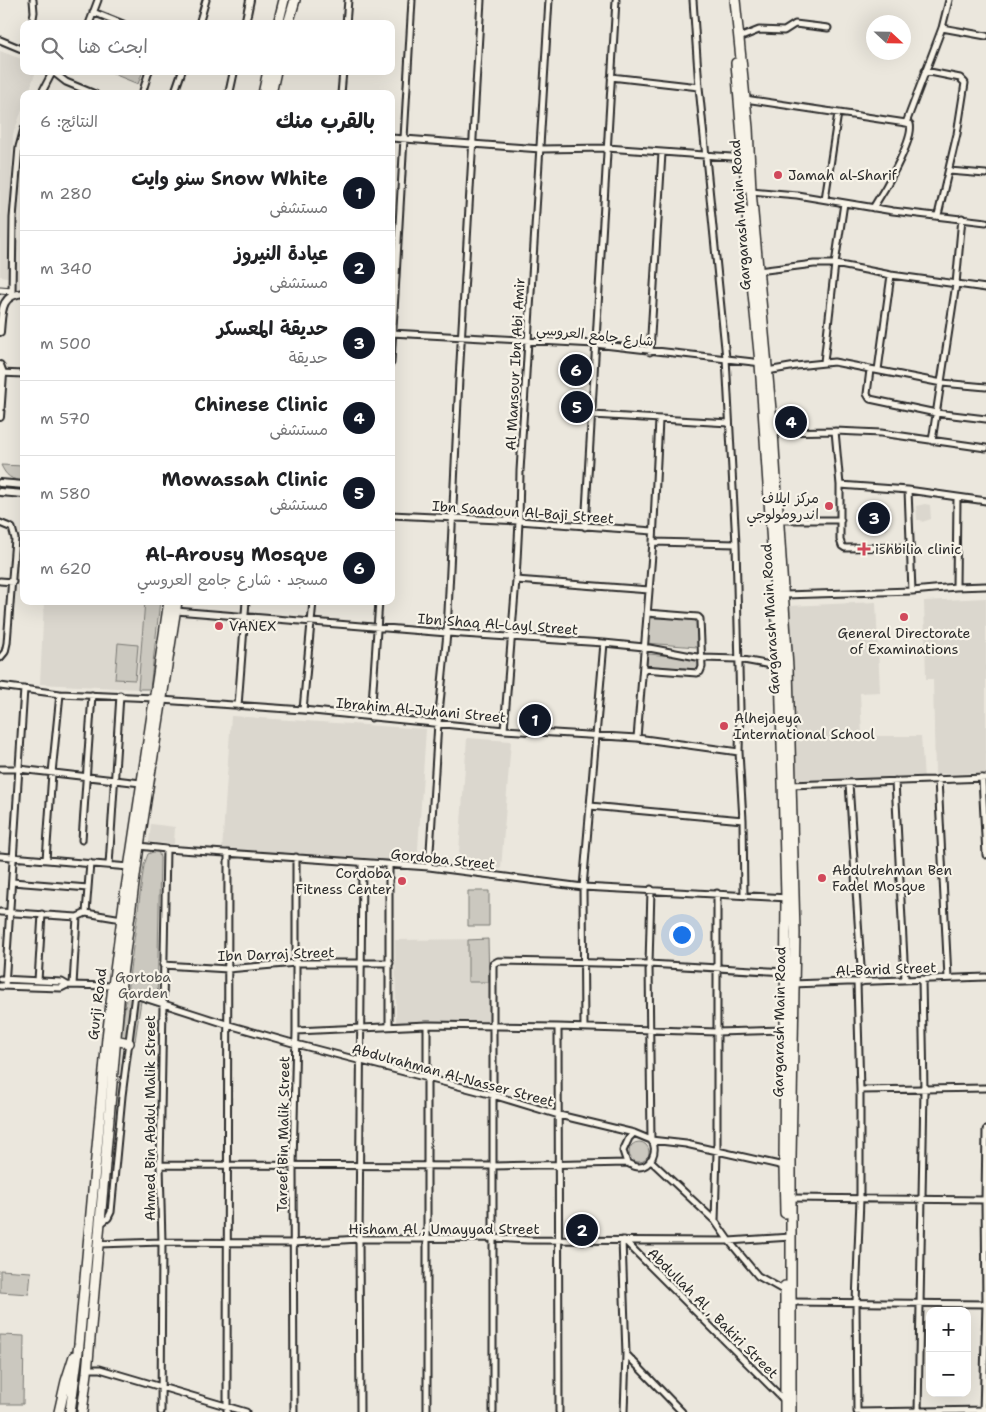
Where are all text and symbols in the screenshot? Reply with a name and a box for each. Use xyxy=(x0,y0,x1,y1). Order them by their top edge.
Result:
north arrow xyxy=(866,15,911,60)
search box xyxy=(20,20,395,75)
icon: search xyxy=(38,34,66,62)
text: ابحث هنا xyxy=(78,34,148,59)
text: بالقرب منك xyxy=(276,107,375,135)
text: النتائج: 6 xyxy=(40,111,98,132)
street label: Gargarash Main Road xyxy=(726,139,754,291)
text: Snow White سنو وايت xyxy=(131,166,328,191)
place label: Jamah al-Sharif xyxy=(788,166,898,184)
marker: Jamah al-Sharif xyxy=(772,169,784,181)
text: 280 m xyxy=(40,183,92,204)
text: 1 xyxy=(355,183,363,204)
text: مستشفى xyxy=(269,197,328,218)
text: عيادة النيروز xyxy=(235,241,328,266)
text: 340 m xyxy=(40,258,92,279)
text: 2 xyxy=(353,258,365,279)
text: مستشفى xyxy=(269,272,328,293)
street label: Al Mansour Ibn Abi Amir xyxy=(501,277,529,451)
text: حديقة المعسكر xyxy=(217,316,328,341)
street label: شارع جامع العروسي xyxy=(535,320,654,354)
text: 500 m xyxy=(40,333,91,354)
text: 3 xyxy=(353,333,365,354)
text: حديقة xyxy=(289,347,328,368)
pin: 6 xyxy=(560,351,592,389)
pin: 5 xyxy=(561,388,593,426)
text: Chinese Clinic xyxy=(194,392,328,417)
pin: 4 xyxy=(775,403,807,441)
text: 570 m xyxy=(40,408,90,429)
text: 4 xyxy=(353,408,365,429)
text: مستشفى xyxy=(269,419,328,440)
text: Mowassah Clinic xyxy=(162,467,328,492)
text: 580 m xyxy=(40,483,91,504)
text: 5 xyxy=(354,483,364,504)
place label: مركز ايلاف اندرومولوجي xyxy=(746,489,819,527)
text: مستشفى xyxy=(269,494,328,515)
street label: Ibn Saadoun Al-Baji Street xyxy=(431,497,615,527)
pin: 3 xyxy=(858,499,890,537)
marker: مركز ايلاف اندرومولوجي xyxy=(823,500,835,512)
place label: ishbilia clinic xyxy=(875,540,961,558)
text: Al-Arousy Mosque xyxy=(145,542,328,567)
marker: ishbilia clinic xyxy=(857,542,871,556)
street label: Gargarash Main Road xyxy=(757,543,783,695)
text: 620 m xyxy=(40,558,91,579)
text: 6 xyxy=(353,558,365,579)
text: مسجد · شارع جامع العروسي xyxy=(137,569,328,590)
street label: Ibn Shaq Al-Layl Street xyxy=(417,609,579,639)
marker: General Directorate of Examinations xyxy=(898,611,910,623)
place label: VANEX xyxy=(229,617,276,635)
marker: VANEX xyxy=(213,620,225,632)
place label: General Directorate of Examinations xyxy=(837,624,971,658)
street label: Ibrahim Al-Juhani Street xyxy=(335,694,507,726)
pin: 1 xyxy=(519,701,551,739)
place label: Alhejaeya International School xyxy=(734,709,875,743)
marker: Alhejaeya International School xyxy=(718,720,730,732)
street label: Gordoba Street xyxy=(390,845,496,873)
place label: Abdulrehman Ben Fadel Mosque xyxy=(832,861,953,895)
place label: Cordoba Fitness Center xyxy=(296,864,392,898)
marker: Abdulrehman Ben Fadel Mosque xyxy=(816,872,828,884)
marker: Cordoba Fitness Center xyxy=(396,875,408,887)
your location xyxy=(669,922,695,948)
street label: Ibn Darraj Street xyxy=(217,943,335,965)
street label: Gargarash Main Road xyxy=(769,946,789,1098)
street label: Al-Barid Street xyxy=(835,958,937,980)
street label: Gurji Road xyxy=(84,967,110,1041)
park label: Gortoba Garden xyxy=(115,968,171,1002)
street label: Ahmed Bin Abdul Malik Street xyxy=(141,1015,159,1221)
street label: Abdulrahman Al-Nasser Street xyxy=(350,1039,556,1111)
street label: Tareef Bin Malik Street xyxy=(273,1056,293,1212)
pin: 2 xyxy=(566,1211,598,1249)
street label: Hisham Al , Umayyad Street xyxy=(348,1220,540,1238)
street label: Abdullah Al , Bakiri Street xyxy=(644,1244,782,1382)
map controls xyxy=(926,1307,971,1397)
button: + xyxy=(926,1307,971,1352)
button: − xyxy=(926,1352,971,1397)

